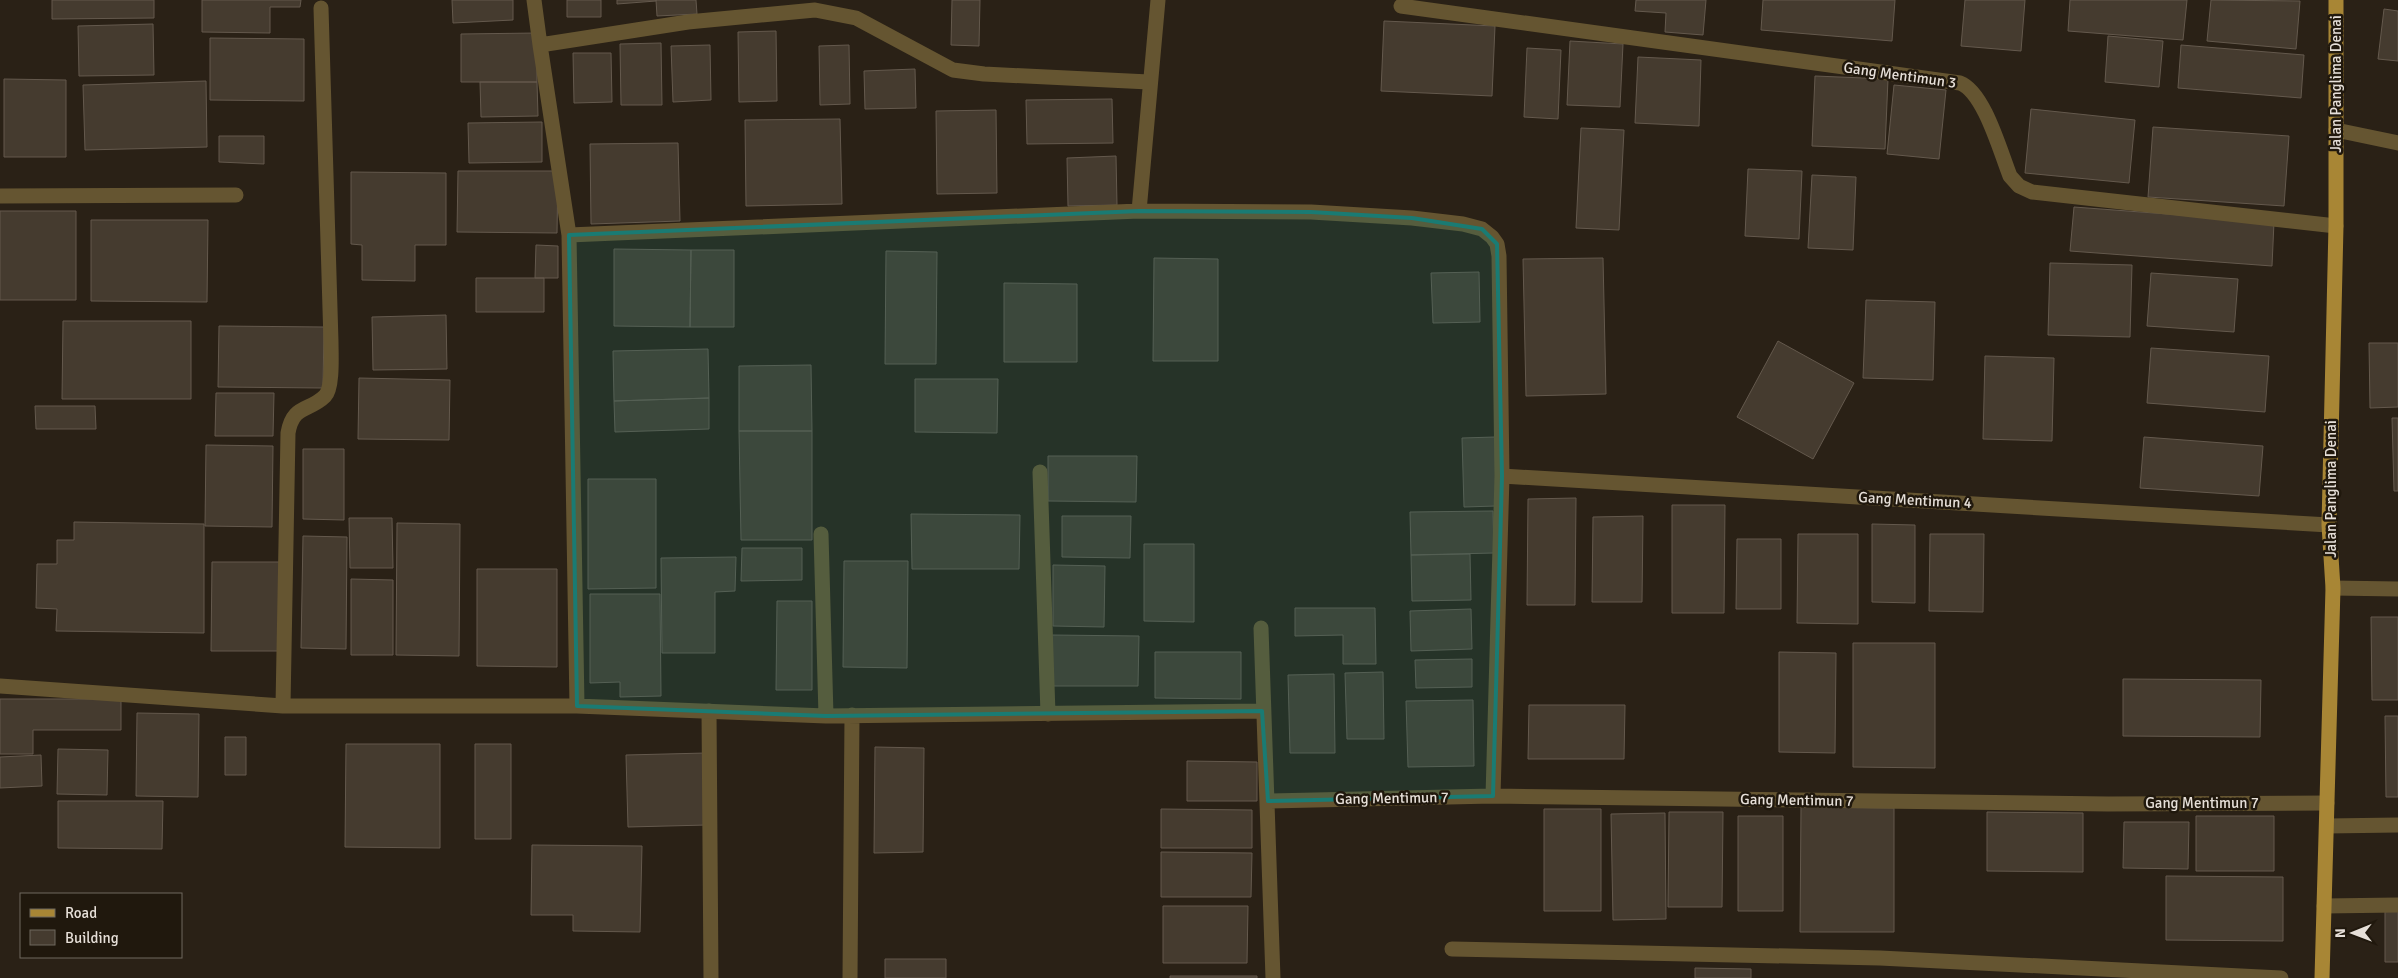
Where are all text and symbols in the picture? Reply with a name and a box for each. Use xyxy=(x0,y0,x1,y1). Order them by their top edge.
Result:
street label: Jalan Panglima Denai xyxy=(2327,15,2345,153)
street label: Gang Mentimun 3 xyxy=(1842,58,1958,92)
street label: Jalan Panglima Denai xyxy=(2322,420,2340,558)
street label: Gang Mentimun 4 xyxy=(1858,488,1972,512)
street label: Gang Mentimun 7 xyxy=(1335,788,1449,808)
street label: Gang Mentimun 7 xyxy=(1740,790,1854,810)
street label: Gang Mentimun 7 xyxy=(2145,794,2259,812)
legend xyxy=(20,893,182,958)
text: Road xyxy=(65,904,97,922)
north arrow xyxy=(2328,908,2378,958)
text: N xyxy=(2332,928,2349,938)
text: Building xyxy=(65,929,119,947)

